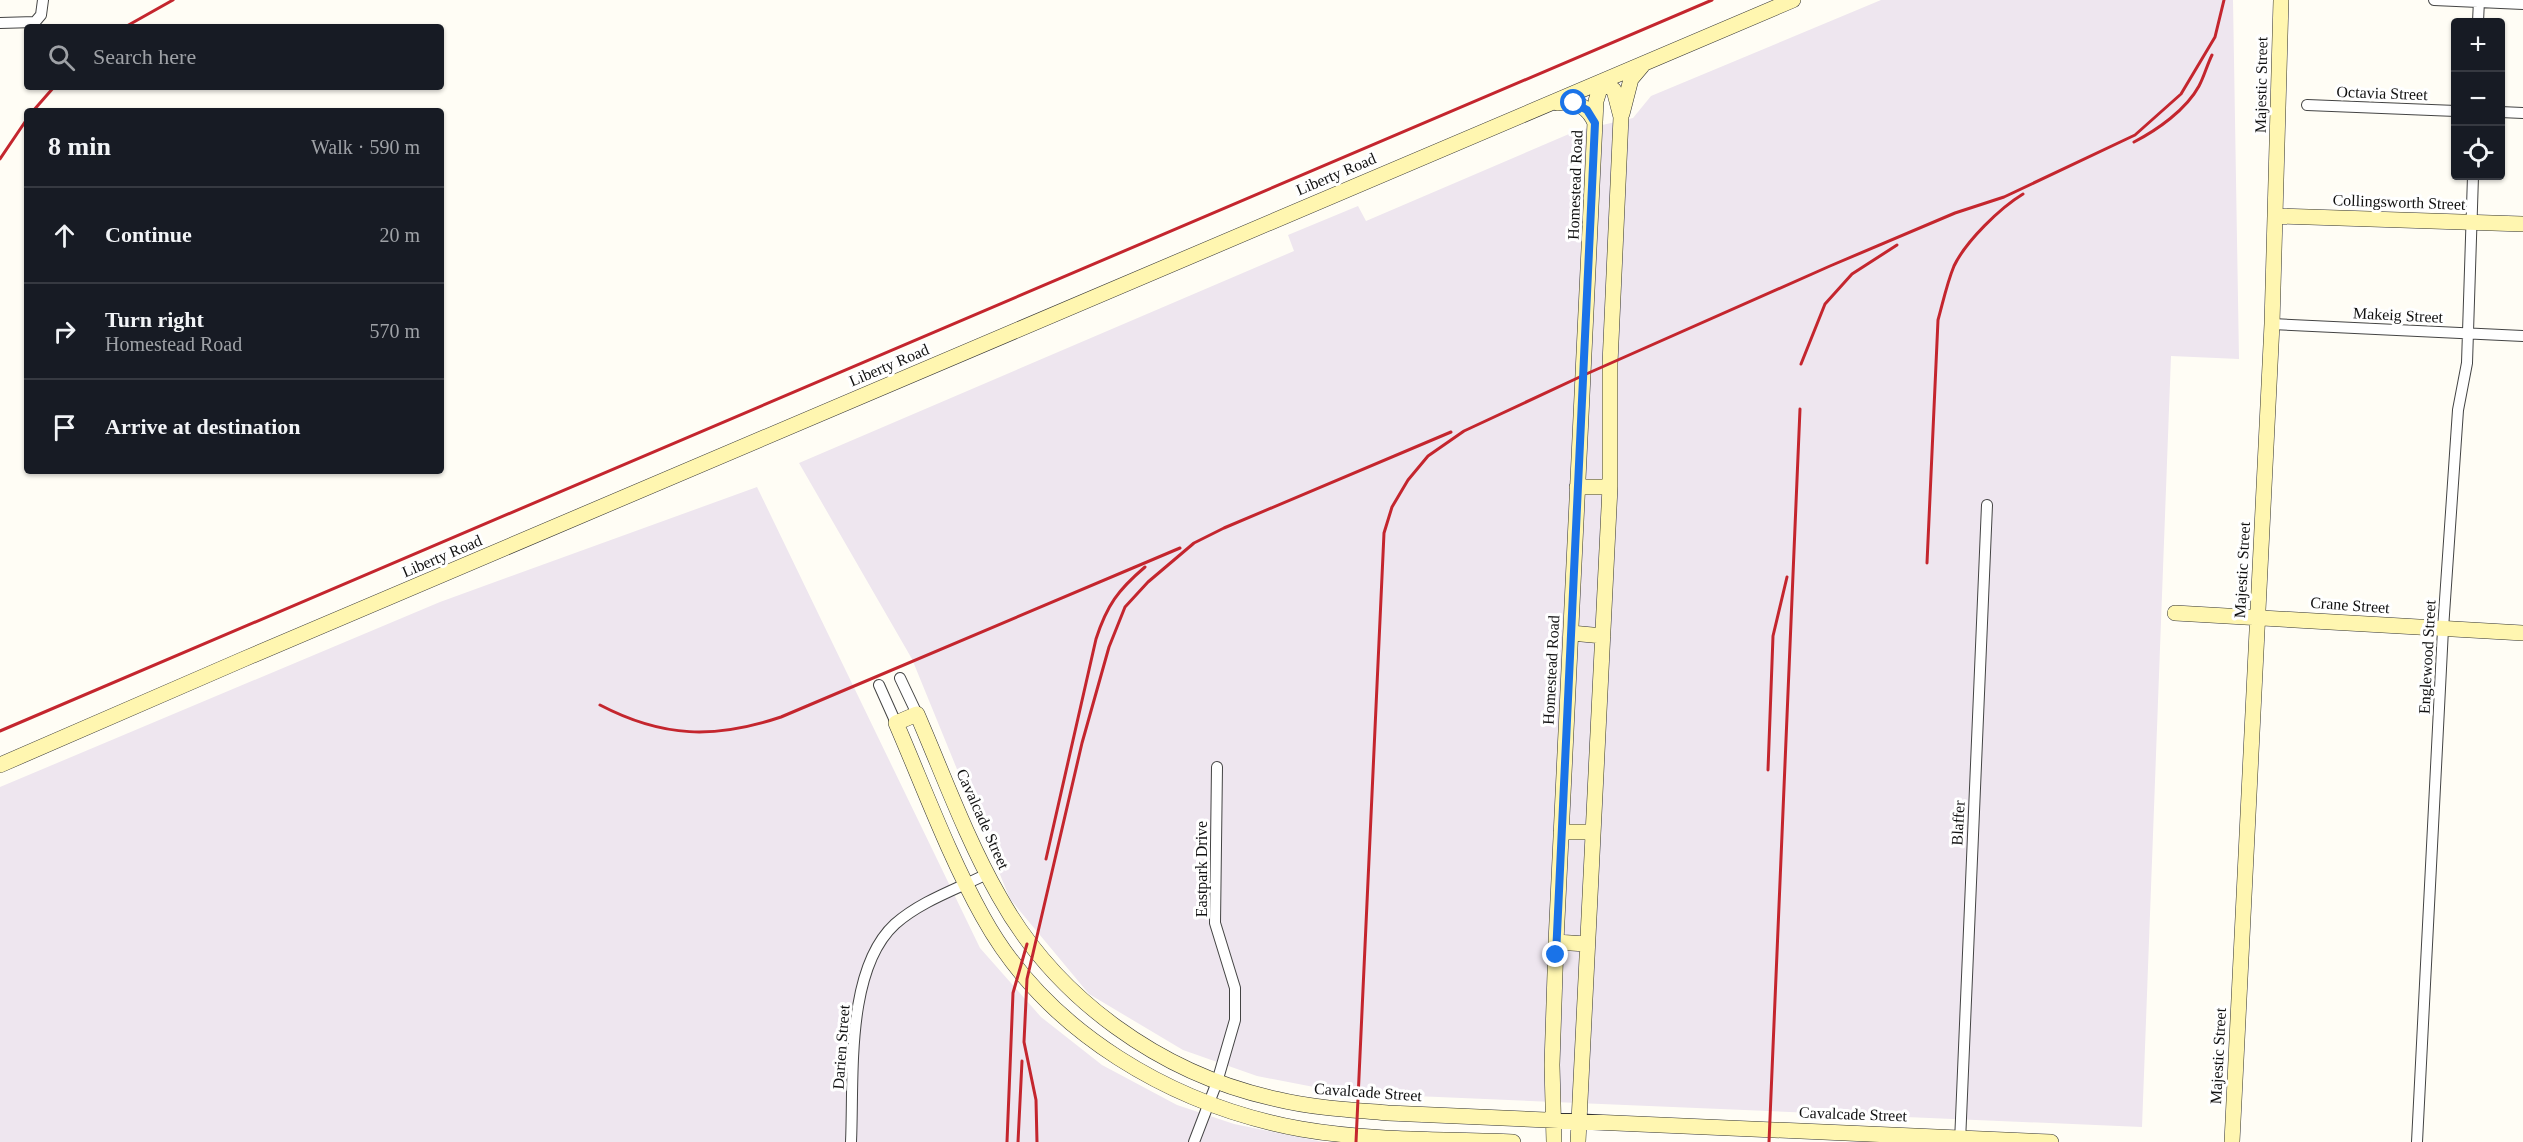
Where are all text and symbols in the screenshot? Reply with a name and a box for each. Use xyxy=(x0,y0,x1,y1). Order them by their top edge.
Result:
map controls xyxy=(2451,18,2505,180)
button: + xyxy=(2451,18,2505,72)
search box xyxy=(24,24,444,90)
street label: Majestic Street xyxy=(2252,36,2271,133)
icon: search xyxy=(45,41,78,74)
text: Search here xyxy=(93,44,196,69)
button: − xyxy=(2451,72,2505,126)
street label: Octavia Street xyxy=(2336,83,2428,103)
route start xyxy=(1560,89,1586,115)
button: locate xyxy=(2451,126,2505,180)
street label: Homestead Road xyxy=(1565,130,1585,240)
text: 8 min xyxy=(48,132,111,161)
text: Walk · 590 m xyxy=(311,136,420,158)
street label: Liberty Road xyxy=(1294,150,1379,199)
street label: Collingsworth Street xyxy=(2332,191,2466,214)
icon: ahead xyxy=(48,219,81,252)
text: Continue xyxy=(105,222,192,247)
text: 20 m xyxy=(379,224,420,246)
street label: Makeig Street xyxy=(2352,304,2444,327)
text: Turn right xyxy=(105,307,204,332)
icon: right xyxy=(48,315,81,348)
text: 570 m xyxy=(369,320,420,342)
text: Homestead Road xyxy=(105,333,242,355)
street label: Liberty Road xyxy=(847,341,932,390)
icon: arrive xyxy=(48,411,81,444)
text: Arrive at destination xyxy=(105,414,301,439)
street label: Majestic Street xyxy=(2231,521,2254,619)
street label: Liberty Road xyxy=(400,532,485,581)
street label: Crane Street xyxy=(2310,594,2391,616)
street label: Englewood Street xyxy=(2416,599,2440,715)
street label: Homestead Road xyxy=(1540,615,1562,725)
street label: Cavalcade Street xyxy=(953,766,1013,872)
street label: Blaffer xyxy=(1948,799,1968,846)
street label: Eastpark Drive xyxy=(1193,821,1211,917)
route end xyxy=(1542,941,1568,967)
street label: Darien Street xyxy=(830,1004,852,1090)
street label: Majestic Street xyxy=(2207,1007,2230,1105)
street label: Cavalcade Street xyxy=(1314,1080,1423,1104)
street label: Cavalcade Street xyxy=(1799,1104,1908,1124)

